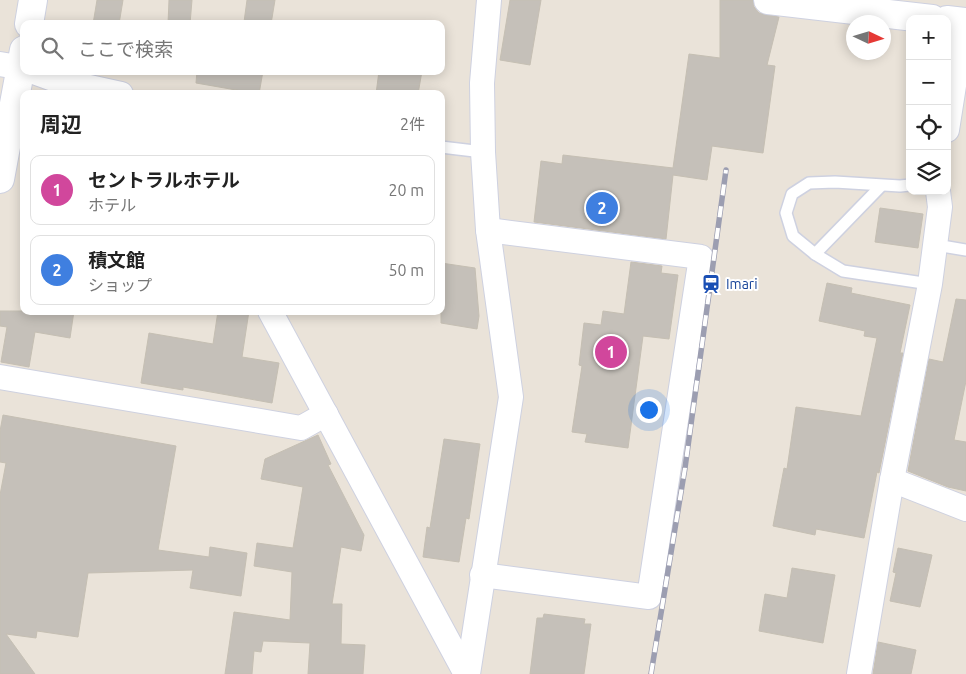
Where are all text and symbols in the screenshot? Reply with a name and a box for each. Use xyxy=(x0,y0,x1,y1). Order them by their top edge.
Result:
north arrow xyxy=(846,15,891,60)
map controls xyxy=(906,15,951,195)
button: + xyxy=(906,15,951,60)
search box xyxy=(20,20,445,75)
icon: search xyxy=(38,34,66,62)
text: ここで検索 xyxy=(78,38,173,60)
button: − xyxy=(906,60,951,105)
button: locate xyxy=(906,105,951,150)
text: 周辺 xyxy=(40,112,82,136)
text: 2件 xyxy=(400,115,425,133)
button: layers xyxy=(906,150,951,195)
text: セントラルホテル xyxy=(88,169,240,191)
text: 1 xyxy=(52,181,62,199)
text: 20 m xyxy=(388,181,424,199)
pin: 2 xyxy=(586,189,618,227)
text: ホテル xyxy=(88,196,136,214)
text: 積文館 xyxy=(88,249,145,271)
text: 2 xyxy=(52,261,62,279)
text: 50 m xyxy=(388,261,424,279)
station icon: Imari xyxy=(700,273,722,295)
text: ショップ xyxy=(88,276,152,294)
place label: Imari xyxy=(726,276,758,292)
pin: 1 xyxy=(595,333,627,371)
your location xyxy=(636,397,662,423)

